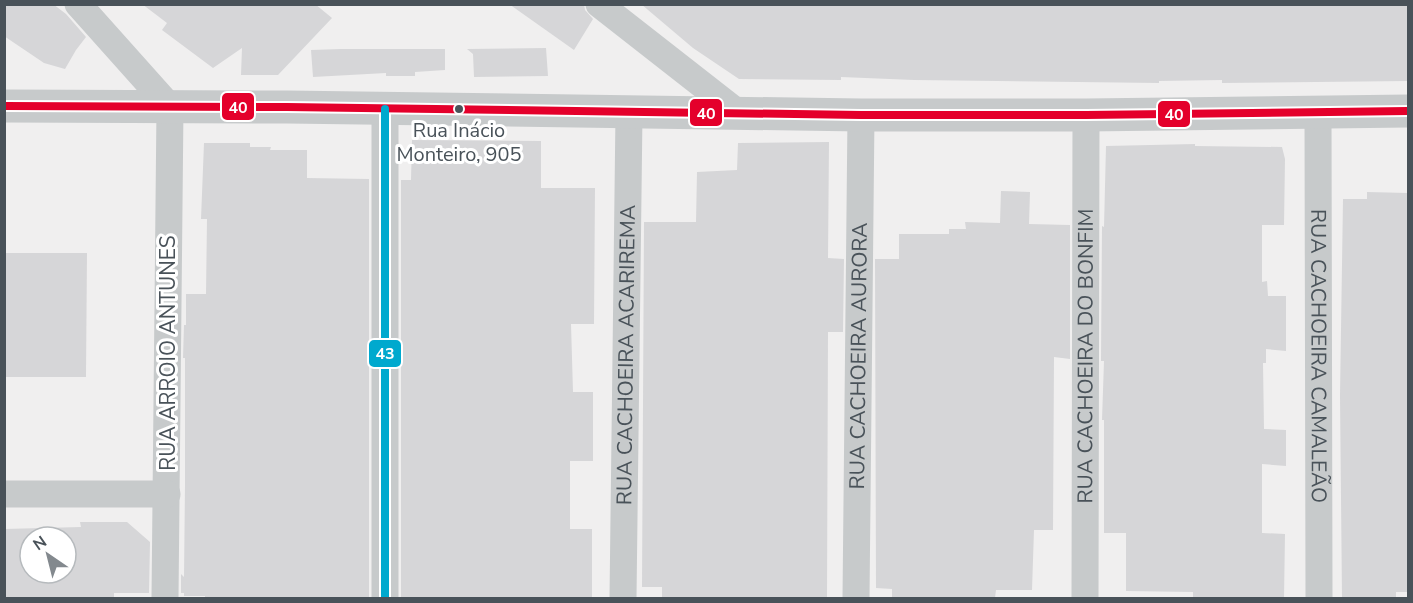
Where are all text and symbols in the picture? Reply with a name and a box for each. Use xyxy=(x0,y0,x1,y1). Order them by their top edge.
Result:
line badge: 40 xyxy=(221,92,255,121)
text: 40 xyxy=(228,97,248,119)
line badge: 40 xyxy=(689,98,723,127)
line badge: 40 xyxy=(1157,100,1191,128)
marker: Rua Inácio Monteiro, 905 xyxy=(453,103,465,115)
text: 40 xyxy=(696,103,716,125)
text: 40 xyxy=(1164,104,1184,126)
place label: Rua Inácio Monteiro, 905 xyxy=(396,117,522,168)
street label: RUA CACHOEIRA ACARIREMA xyxy=(610,205,642,505)
street label: RUA CACHOEIRA DO BONFIM xyxy=(1071,208,1100,504)
street label: RUA CACHOEIRA CAMALEÃO xyxy=(1304,209,1333,503)
street label: RUA CACHOEIRA AURORA xyxy=(843,222,874,490)
street label: RUA ARROIO ANTUNES xyxy=(154,235,182,471)
line badge: 43 xyxy=(368,339,402,368)
text: 43 xyxy=(375,343,395,365)
north arrow xyxy=(18,525,78,585)
text: N xyxy=(29,531,51,556)

